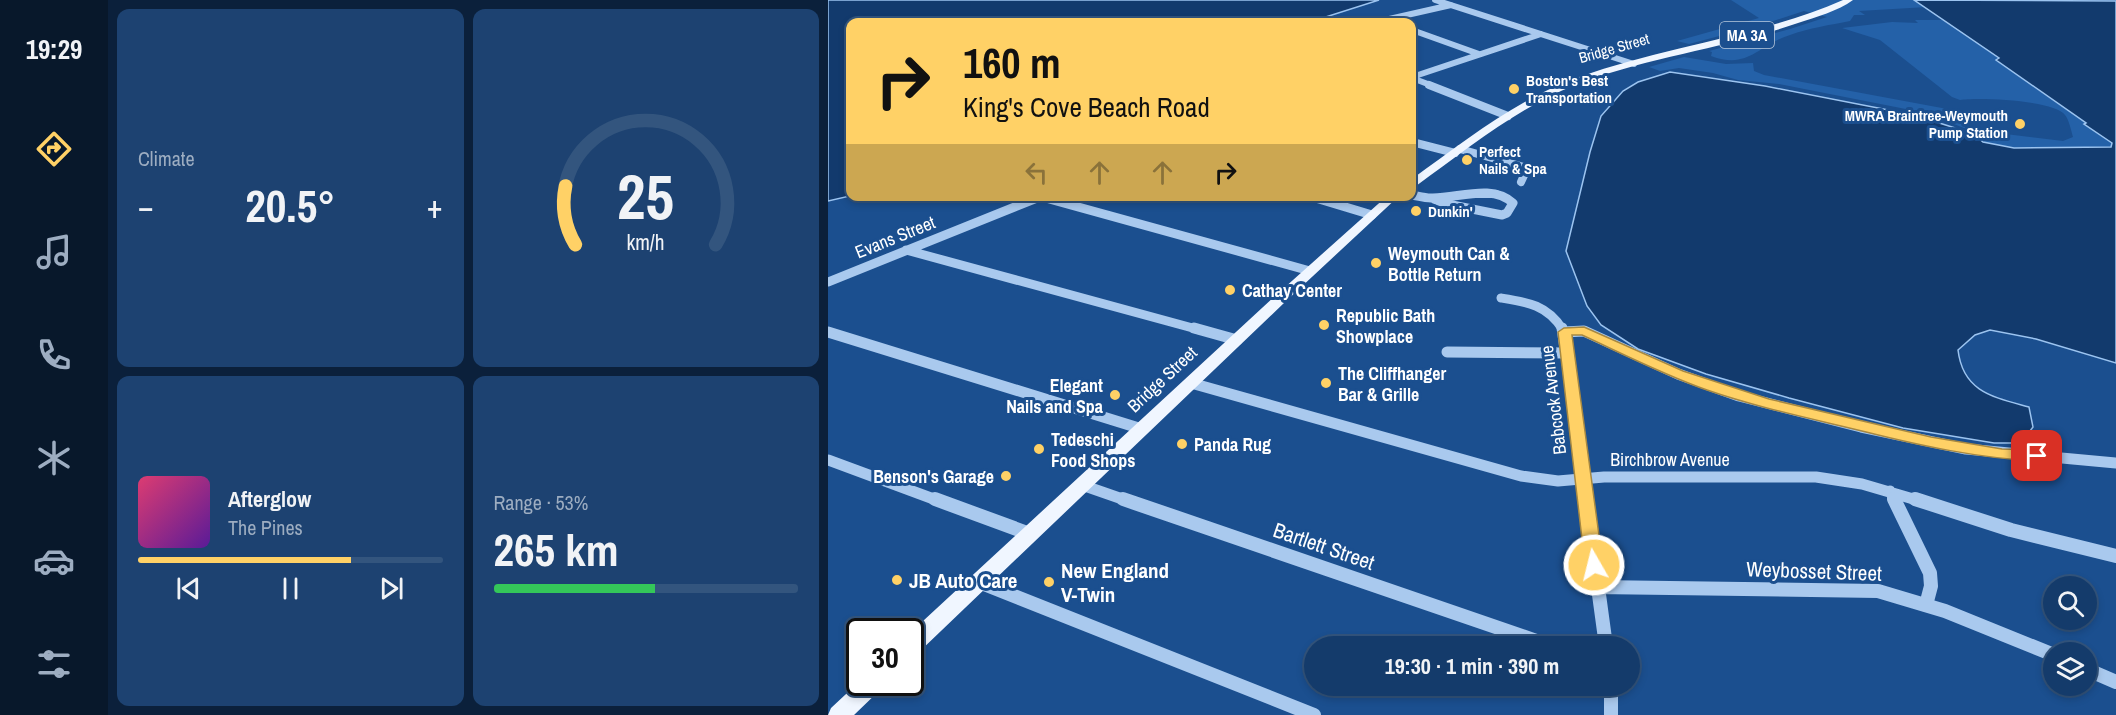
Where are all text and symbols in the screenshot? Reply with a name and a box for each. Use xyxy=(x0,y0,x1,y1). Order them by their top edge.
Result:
road number: MA 3A xyxy=(1720,22,1774,48)
street label: Bridge Street xyxy=(1576,28,1652,68)
text: 19:29 xyxy=(26,31,82,67)
text: 160 m xyxy=(963,35,1061,91)
icon: right xyxy=(864,42,942,120)
place label: Boston's Best Transportation xyxy=(1526,70,1612,108)
marker: Boston's Best Transportation xyxy=(1507,82,1521,96)
text: King's Cove Beach Road xyxy=(963,89,1210,125)
place label: MWRA Braintree-Weymouth Pump Station xyxy=(1845,105,2008,143)
marker: MWRA Braintree-Weymouth Pump Station xyxy=(2013,117,2027,131)
icon: directions xyxy=(33,128,75,170)
place label: Perfect Nails & Spa xyxy=(1479,141,1547,179)
text: Climate xyxy=(138,145,195,172)
marker: Perfect Nails & Spa xyxy=(1460,153,1474,167)
text: 25 xyxy=(617,154,674,238)
icon: left xyxy=(1020,156,1053,189)
icon: ahead xyxy=(1083,156,1116,189)
icon: ahead xyxy=(1146,156,1179,189)
icon: right xyxy=(1209,156,1242,189)
text: 20.5° xyxy=(245,175,335,236)
text: − xyxy=(138,184,154,228)
text: + xyxy=(427,184,442,228)
place label: Dunkin' xyxy=(1428,201,1473,222)
marker: Dunkin' xyxy=(1409,204,1423,218)
street label: Evans Street xyxy=(851,210,939,264)
text: km/h xyxy=(627,228,665,257)
icon: music xyxy=(33,231,75,273)
place label: Weymouth Can & Bottle Return xyxy=(1388,241,1510,287)
marker: Weymouth Can & Bottle Return xyxy=(1369,256,1383,270)
place label: Cathay Center xyxy=(1242,278,1342,303)
marker: Cathay Center xyxy=(1223,283,1237,297)
place label: Republic Bath Showplace xyxy=(1336,303,1435,349)
marker: Republic Bath Showplace xyxy=(1317,318,1331,332)
icon: phone xyxy=(33,334,75,376)
street label: Bridge Street xyxy=(1122,340,1202,418)
street label: Babcock Avenue xyxy=(1534,344,1572,456)
place label: The Cliffhanger Bar & Grille xyxy=(1338,361,1447,407)
place label: Elegant Nails and Spa xyxy=(1006,373,1104,419)
marker: The Cliffhanger Bar & Grille xyxy=(1319,376,1333,390)
marker: Elegant Nails and Spa xyxy=(1108,388,1122,402)
place label: Tedeschi Food Shops xyxy=(1051,427,1136,473)
pin xyxy=(2011,430,2062,481)
place label: Panda Rug xyxy=(1194,432,1271,457)
icon: climate xyxy=(33,437,75,479)
marker: Panda Rug xyxy=(1175,437,1189,451)
icon: arrive xyxy=(2020,439,2053,472)
marker: Tedeschi Food Shops xyxy=(1032,442,1046,456)
street label: Birchbrow Avenue xyxy=(1610,447,1730,472)
place label: Benson's Garage xyxy=(873,464,994,489)
marker: Benson's Garage xyxy=(999,469,1013,483)
text: Afterglow xyxy=(228,484,311,514)
text: Range · 53% xyxy=(494,489,588,516)
text: The Pines xyxy=(228,514,303,541)
street label: Bartlett Street xyxy=(1269,515,1379,577)
text: 265 km xyxy=(494,519,619,580)
position arrow xyxy=(1562,533,1626,597)
icon: car xyxy=(33,540,75,582)
street label: Weybosset Street xyxy=(1746,554,1882,588)
place label: New England V-Twin xyxy=(1061,556,1169,609)
place label: JB Auto Care xyxy=(909,566,1017,595)
icon: previous xyxy=(172,572,205,605)
icon: pause xyxy=(274,572,307,605)
icon: next xyxy=(375,572,408,605)
marker: JB Auto Care xyxy=(890,573,904,587)
marker: New England V-Twin xyxy=(1042,575,1056,589)
map controls xyxy=(2043,576,2097,696)
button: search xyxy=(2043,576,2097,630)
speed limit sign: 30 xyxy=(846,618,924,696)
button: layers xyxy=(2043,642,2097,696)
icon: filters xyxy=(33,643,75,685)
text: 19:30 · 1 min · 390 m xyxy=(1385,651,1559,681)

